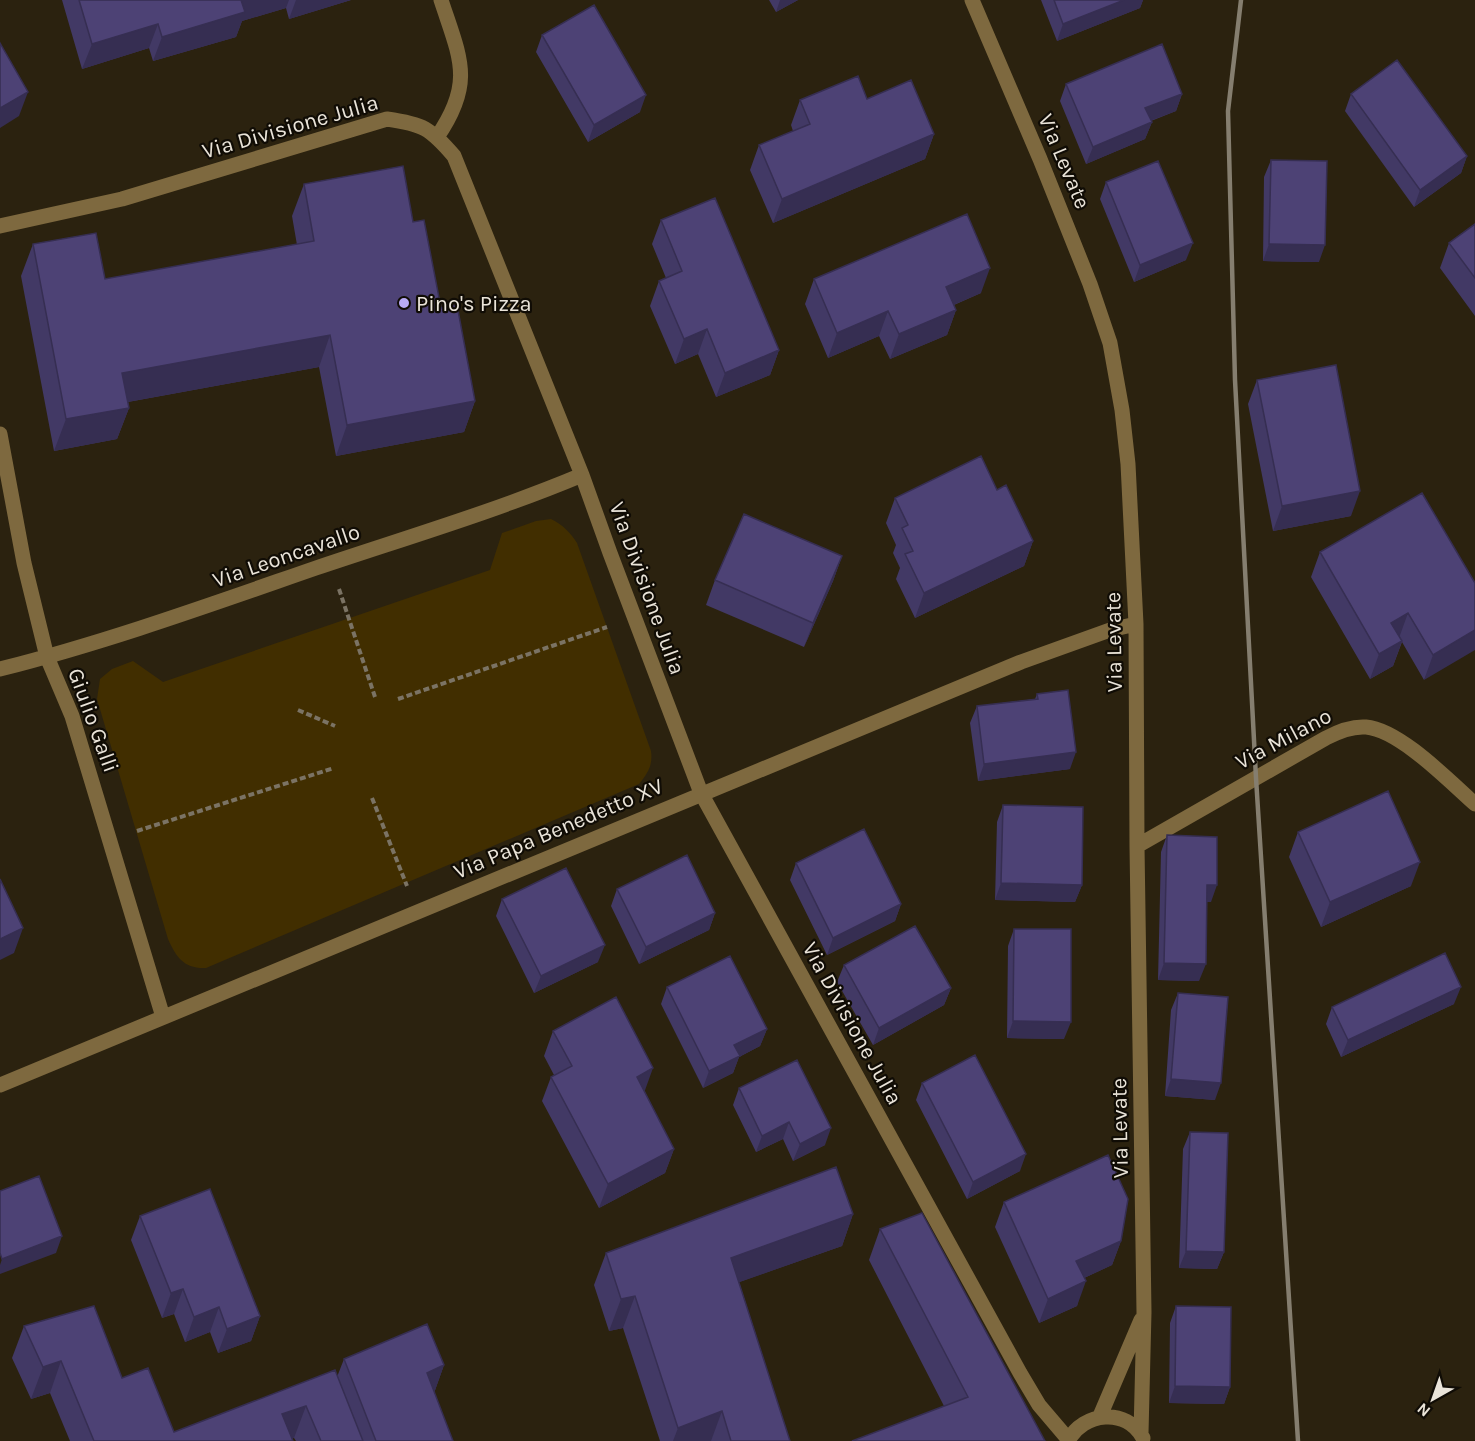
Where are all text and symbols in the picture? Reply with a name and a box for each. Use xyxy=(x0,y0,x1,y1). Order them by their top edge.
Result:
street label: Via Divisione Julia xyxy=(199,89,381,165)
street label: Via Levate xyxy=(1032,110,1096,213)
place label: Pino's Pizza xyxy=(416,291,532,317)
marker: Pino's Pizza xyxy=(397,296,411,310)
street label: Via Divisione Julia xyxy=(604,498,690,678)
street label: Via Leoncavallo xyxy=(209,519,363,593)
street label: Via Levate xyxy=(1100,591,1128,692)
street label: Giulio Galli xyxy=(62,665,124,776)
street label: Via Milano xyxy=(1231,703,1336,775)
street label: Via Papa Benedetto XV xyxy=(450,773,667,885)
street label: Via Divisione Julia xyxy=(797,938,908,1109)
street label: Via Levate xyxy=(1106,1077,1134,1178)
north arrow xyxy=(1403,1369,1463,1429)
text: N xyxy=(1413,1399,1434,1421)

